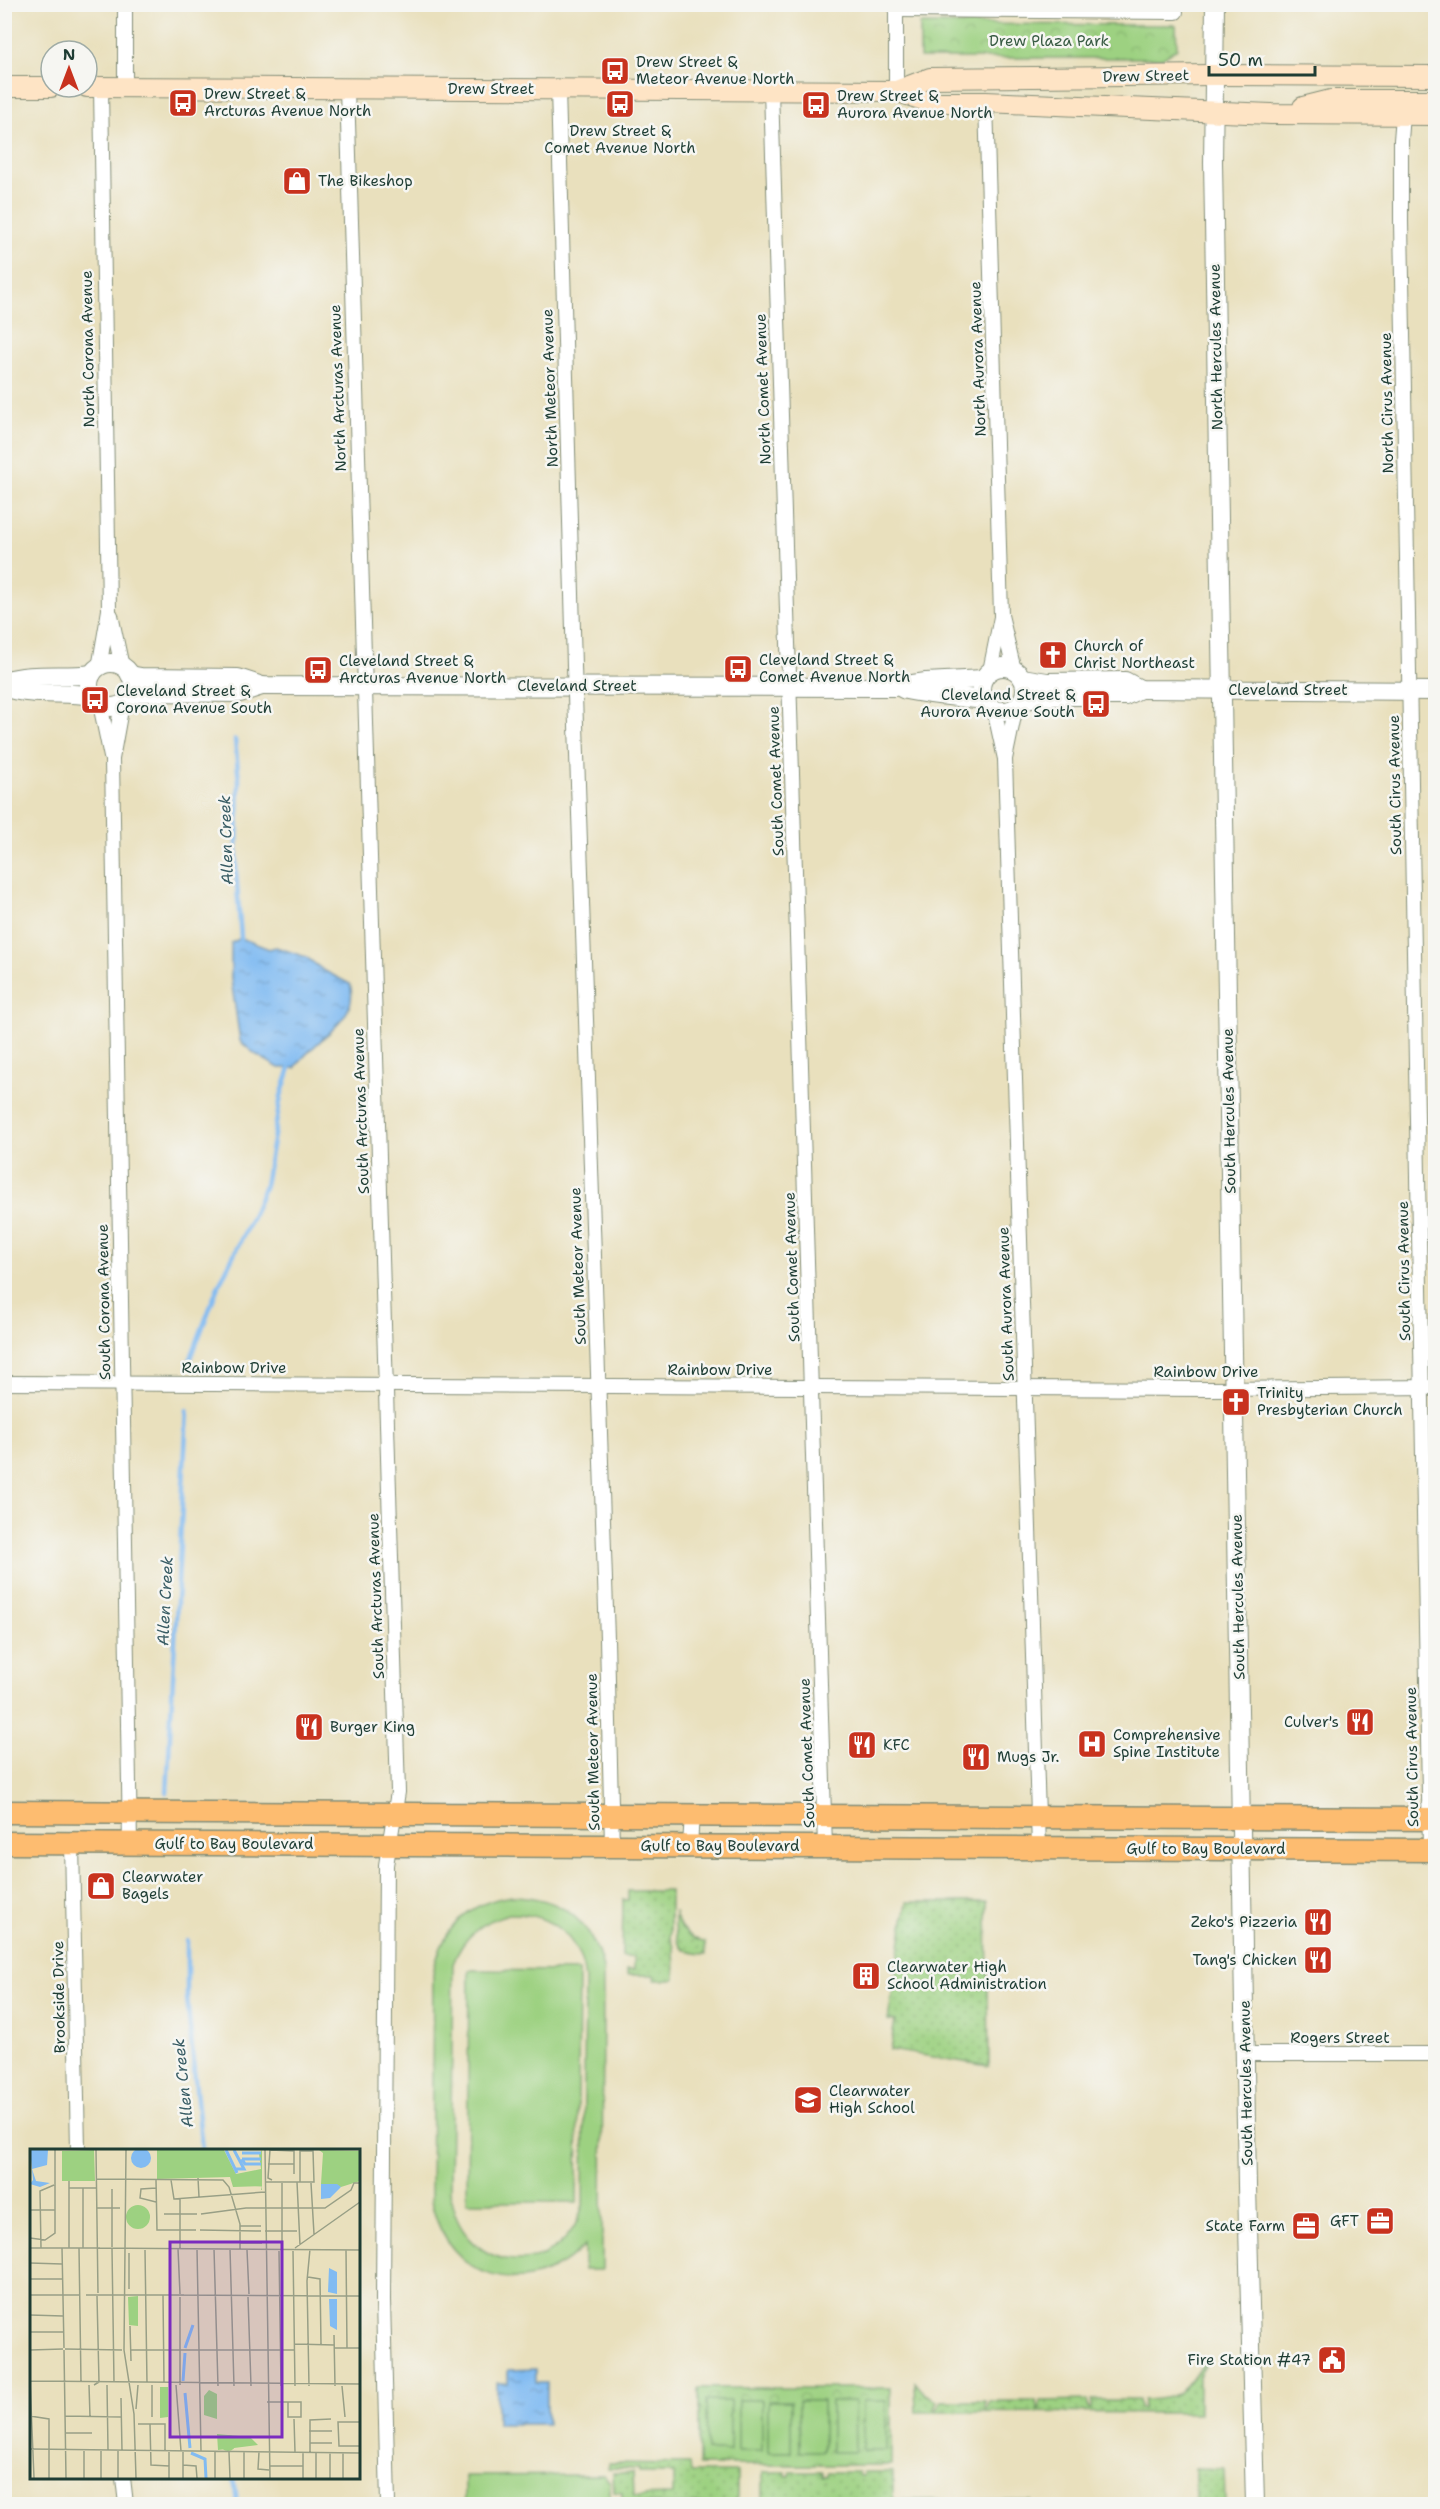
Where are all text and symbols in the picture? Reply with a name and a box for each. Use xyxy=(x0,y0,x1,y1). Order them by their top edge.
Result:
park label: Drew Plaza Park xyxy=(989,31,1109,51)
north arrow xyxy=(39,39,99,99)
scale bar xyxy=(1209,39,1316,77)
text: N xyxy=(63,44,75,65)
text: 50 m xyxy=(1218,48,1263,72)
place label: Drew Street & Meteor Avenue North xyxy=(636,52,795,89)
bus stop icon: Drew Street & Meteor Avenue North xyxy=(599,55,631,87)
street label: Drew Street xyxy=(1103,65,1189,87)
street label: Drew Street xyxy=(448,79,534,99)
place label: Drew Street & Arcturas Avenue North xyxy=(204,84,371,121)
place label: Drew Street & Aurora Avenue North xyxy=(837,86,993,123)
bus stop icon: Drew Street & Arcturas Avenue North xyxy=(167,87,199,119)
bus stop icon: Drew Street & Comet Avenue North xyxy=(604,88,636,120)
bus stop icon: Drew Street & Aurora Avenue North xyxy=(800,89,832,121)
place label: Drew Street & Comet Avenue North xyxy=(544,121,696,158)
shop icon: The Bikeshop xyxy=(281,165,313,197)
place label: The Bikeshop xyxy=(318,171,413,191)
street label: North Hercules Avenue xyxy=(1205,263,1227,431)
street label: North Corona Avenue xyxy=(77,270,99,428)
street label: North Aurora Avenue xyxy=(965,281,991,437)
street label: North Arcturas Avenue xyxy=(325,304,351,472)
street label: North Meteor Avenue xyxy=(537,308,563,468)
street label: North Comet Avenue xyxy=(750,313,776,465)
street label: North Cirus Avenue xyxy=(1376,332,1398,474)
place label: Church of Christ Northeast xyxy=(1074,636,1195,673)
church icon: Church of Christ Northeast xyxy=(1037,639,1069,671)
place label: Cleveland Street & Comet Avenue North xyxy=(759,650,910,687)
place label: Cleveland Street & Arcturas Avenue North xyxy=(339,651,506,688)
bus stop icon: Cleveland Street & Comet Avenue North xyxy=(722,653,754,685)
bus stop icon: Cleveland Street & Arcturas Avenue North xyxy=(302,654,334,686)
street label: Cleveland Street xyxy=(517,676,637,696)
street label: Cleveland Street xyxy=(1228,680,1348,700)
place label: Cleveland Street & Corona Avenue South xyxy=(116,681,272,718)
bus stop icon: Cleveland Street & Corona Avenue South xyxy=(79,684,111,716)
place label: Cleveland Street & Aurora Avenue South xyxy=(920,685,1076,722)
bus stop icon: Cleveland Street & Aurora Avenue South xyxy=(1080,688,1112,720)
street label: South Comet Avenue xyxy=(763,706,789,856)
street label: South Cirus Avenue xyxy=(1384,715,1406,855)
water label: Allen Creek xyxy=(214,795,238,885)
street label: South Arcturas Avenue xyxy=(348,1028,374,1194)
street label: South Hercules Avenue xyxy=(1218,1028,1240,1194)
street label: South Meteor Avenue xyxy=(565,1187,591,1345)
street label: South Comet Avenue xyxy=(779,1192,805,1342)
street label: South Cirus Avenue xyxy=(1393,1201,1415,1341)
street label: South Corona Avenue xyxy=(93,1224,115,1380)
street label: South Aurora Avenue xyxy=(993,1226,1019,1382)
street label: Rainbow Drive xyxy=(181,1358,287,1378)
street label: Rainbow Drive xyxy=(667,1360,773,1380)
street label: Rainbow Drive xyxy=(1153,1362,1259,1382)
place label: Trinity Presbyterian Church xyxy=(1257,1383,1403,1420)
church icon: Trinity Presbyterian Church xyxy=(1220,1386,1252,1418)
street label: South Arcturas Avenue xyxy=(363,1513,389,1679)
street label: South Hercules Avenue xyxy=(1227,1514,1249,1680)
water label: Allen Creek xyxy=(152,1556,178,1646)
street label: South Meteor Avenue xyxy=(582,1673,604,1831)
street label: South Comet Avenue xyxy=(794,1678,820,1828)
street label: South Cirus Avenue xyxy=(1401,1687,1423,1827)
restaurant icon: Culver's xyxy=(1344,1706,1376,1738)
restaurant icon: Burger King xyxy=(293,1711,325,1743)
place label: Culver's xyxy=(1284,1712,1339,1732)
place label: Burger King xyxy=(330,1717,415,1737)
place label: Comprehensive Spine Institute xyxy=(1113,1725,1221,1762)
hospital icon: Comprehensive Spine Institute xyxy=(1076,1728,1108,1760)
restaurant icon: KFC xyxy=(846,1729,878,1761)
place label: KFC xyxy=(883,1735,910,1755)
restaurant icon: Mugs Jr. xyxy=(960,1741,992,1773)
place label: Mugs Jr. xyxy=(997,1747,1059,1767)
street label: Gulf to Bay Boulevard xyxy=(154,1834,314,1854)
street label: Gulf to Bay Boulevard xyxy=(640,1836,800,1856)
street label: Gulf to Bay Boulevard xyxy=(1126,1839,1286,1859)
place label: Clearwater Bagels xyxy=(122,1867,203,1904)
shop icon: Clearwater Bagels xyxy=(85,1870,117,1902)
restaurant icon: Zeko's Pizzeria xyxy=(1302,1906,1334,1938)
place label: Zeko's Pizzeria xyxy=(1191,1912,1298,1932)
street label: Brookside Drive xyxy=(48,1941,70,2053)
restaurant icon: Tang's Chicken xyxy=(1302,1944,1334,1976)
place label: Tang's Chicken xyxy=(1192,1950,1297,1970)
place label: Clearwater High School Administration xyxy=(887,1957,1047,1994)
building icon: Clearwater High School Administration xyxy=(850,1960,882,1992)
street label: South Hercules Avenue xyxy=(1235,2000,1257,2166)
street label: Rogers Street xyxy=(1290,2028,1390,2048)
water label: Allen Creek xyxy=(168,2037,198,2129)
place label: Clearwater High School xyxy=(829,2081,915,2118)
school or university icon: Clearwater High School xyxy=(792,2084,824,2116)
inset map xyxy=(30,2149,360,2479)
office icon: GFT xyxy=(1364,2205,1396,2237)
office icon: State Farm xyxy=(1290,2210,1322,2242)
place label: GFT xyxy=(1330,2211,1359,2231)
place label: State Farm xyxy=(1205,2216,1285,2236)
public building icon: Fire Station #47 xyxy=(1316,2344,1348,2376)
place label: Fire Station #47 xyxy=(1188,2350,1311,2370)

